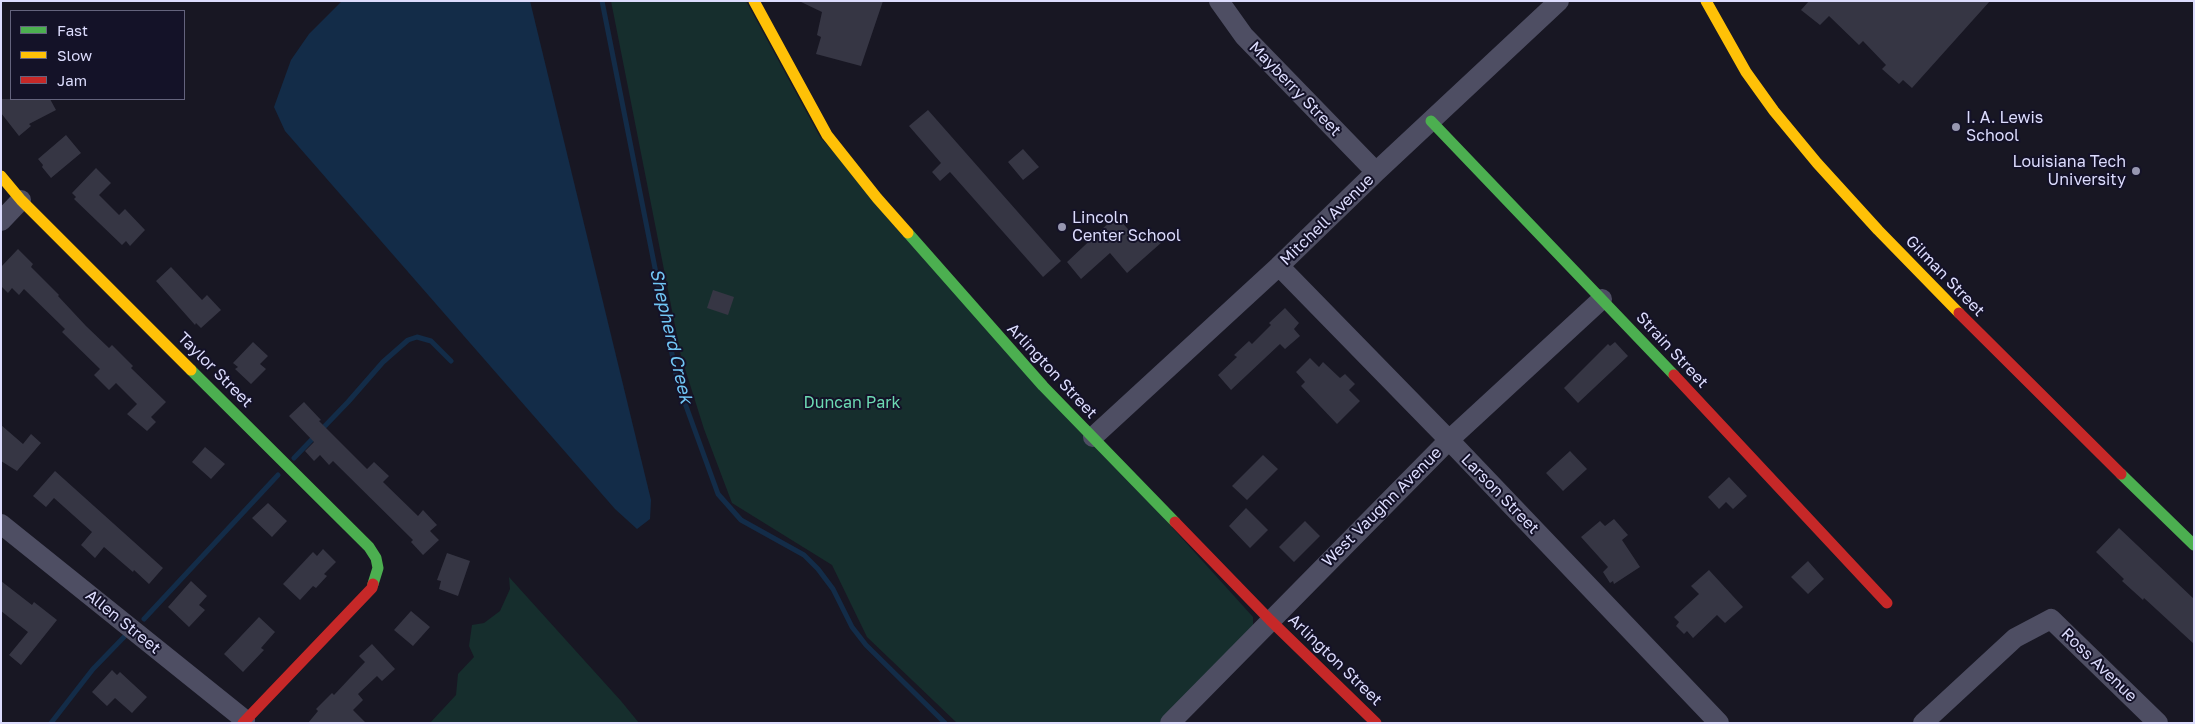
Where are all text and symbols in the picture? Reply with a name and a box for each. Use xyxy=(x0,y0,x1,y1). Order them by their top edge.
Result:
legend xyxy=(10,10,185,100)
text: Fast xyxy=(57,21,88,39)
street label: Mayberry Street xyxy=(1245,38,1345,140)
text: Slow xyxy=(57,46,92,64)
text: Jam xyxy=(57,71,87,89)
place label: I. A. Lewis School xyxy=(1966,108,2043,146)
marker: I. A. Lewis School xyxy=(1950,121,1962,133)
place label: Louisiana Tech University xyxy=(2012,152,2126,190)
marker: Louisiana Tech University xyxy=(2130,165,2142,177)
street label: Mitchell Avenue xyxy=(1276,170,1378,270)
place label: Lincoln Center School xyxy=(1072,208,1181,246)
marker: Lincoln Center School xyxy=(1056,221,1068,233)
street label: Gilman Street xyxy=(1902,232,1988,320)
water label: Shepherd Creek xyxy=(645,266,697,406)
street label: Strain Street xyxy=(1632,308,1712,392)
street label: Arlington Street xyxy=(1003,319,1101,423)
street label: Taylor Street xyxy=(173,328,257,412)
park label: Duncan Park xyxy=(804,393,900,413)
street label: West Vaughn Avenue xyxy=(1318,443,1446,571)
street label: Larson Street xyxy=(1457,450,1543,538)
street label: Allen Street xyxy=(82,586,164,658)
street label: Arlington Street xyxy=(1284,610,1386,710)
street label: Ross Avenue xyxy=(2057,624,2141,706)

